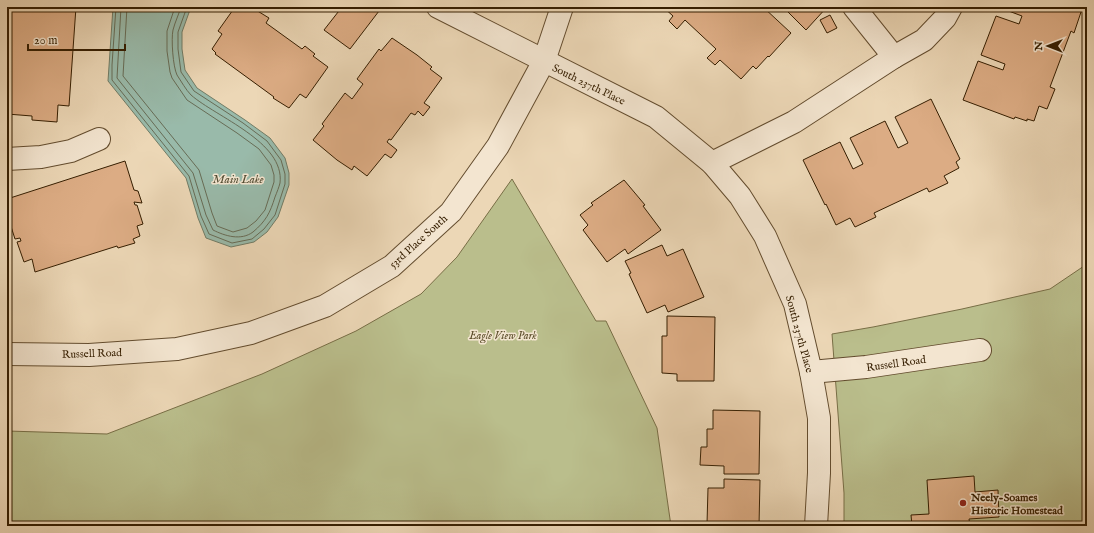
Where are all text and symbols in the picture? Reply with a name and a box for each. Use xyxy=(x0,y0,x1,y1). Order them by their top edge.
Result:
scale bar xyxy=(28,26,125,52)
north arrow xyxy=(1028,26,1068,66)
text: 20 m xyxy=(34,33,57,48)
text: N xyxy=(1032,41,1046,52)
street label: South 237th Place xyxy=(550,61,627,109)
water label: Main Lake xyxy=(212,172,264,187)
street label: 53rd Place South xyxy=(387,212,451,272)
street label: South 237th Place xyxy=(782,294,816,375)
park label: Eagle View Park xyxy=(468,329,537,344)
street label: Russell Road xyxy=(62,346,122,362)
street label: Russell Road xyxy=(865,353,927,375)
place label: Neely-Soames Historic Homestead xyxy=(970,491,1064,518)
marker: Neely-Soames Historic Homestead xyxy=(958,498,968,508)

